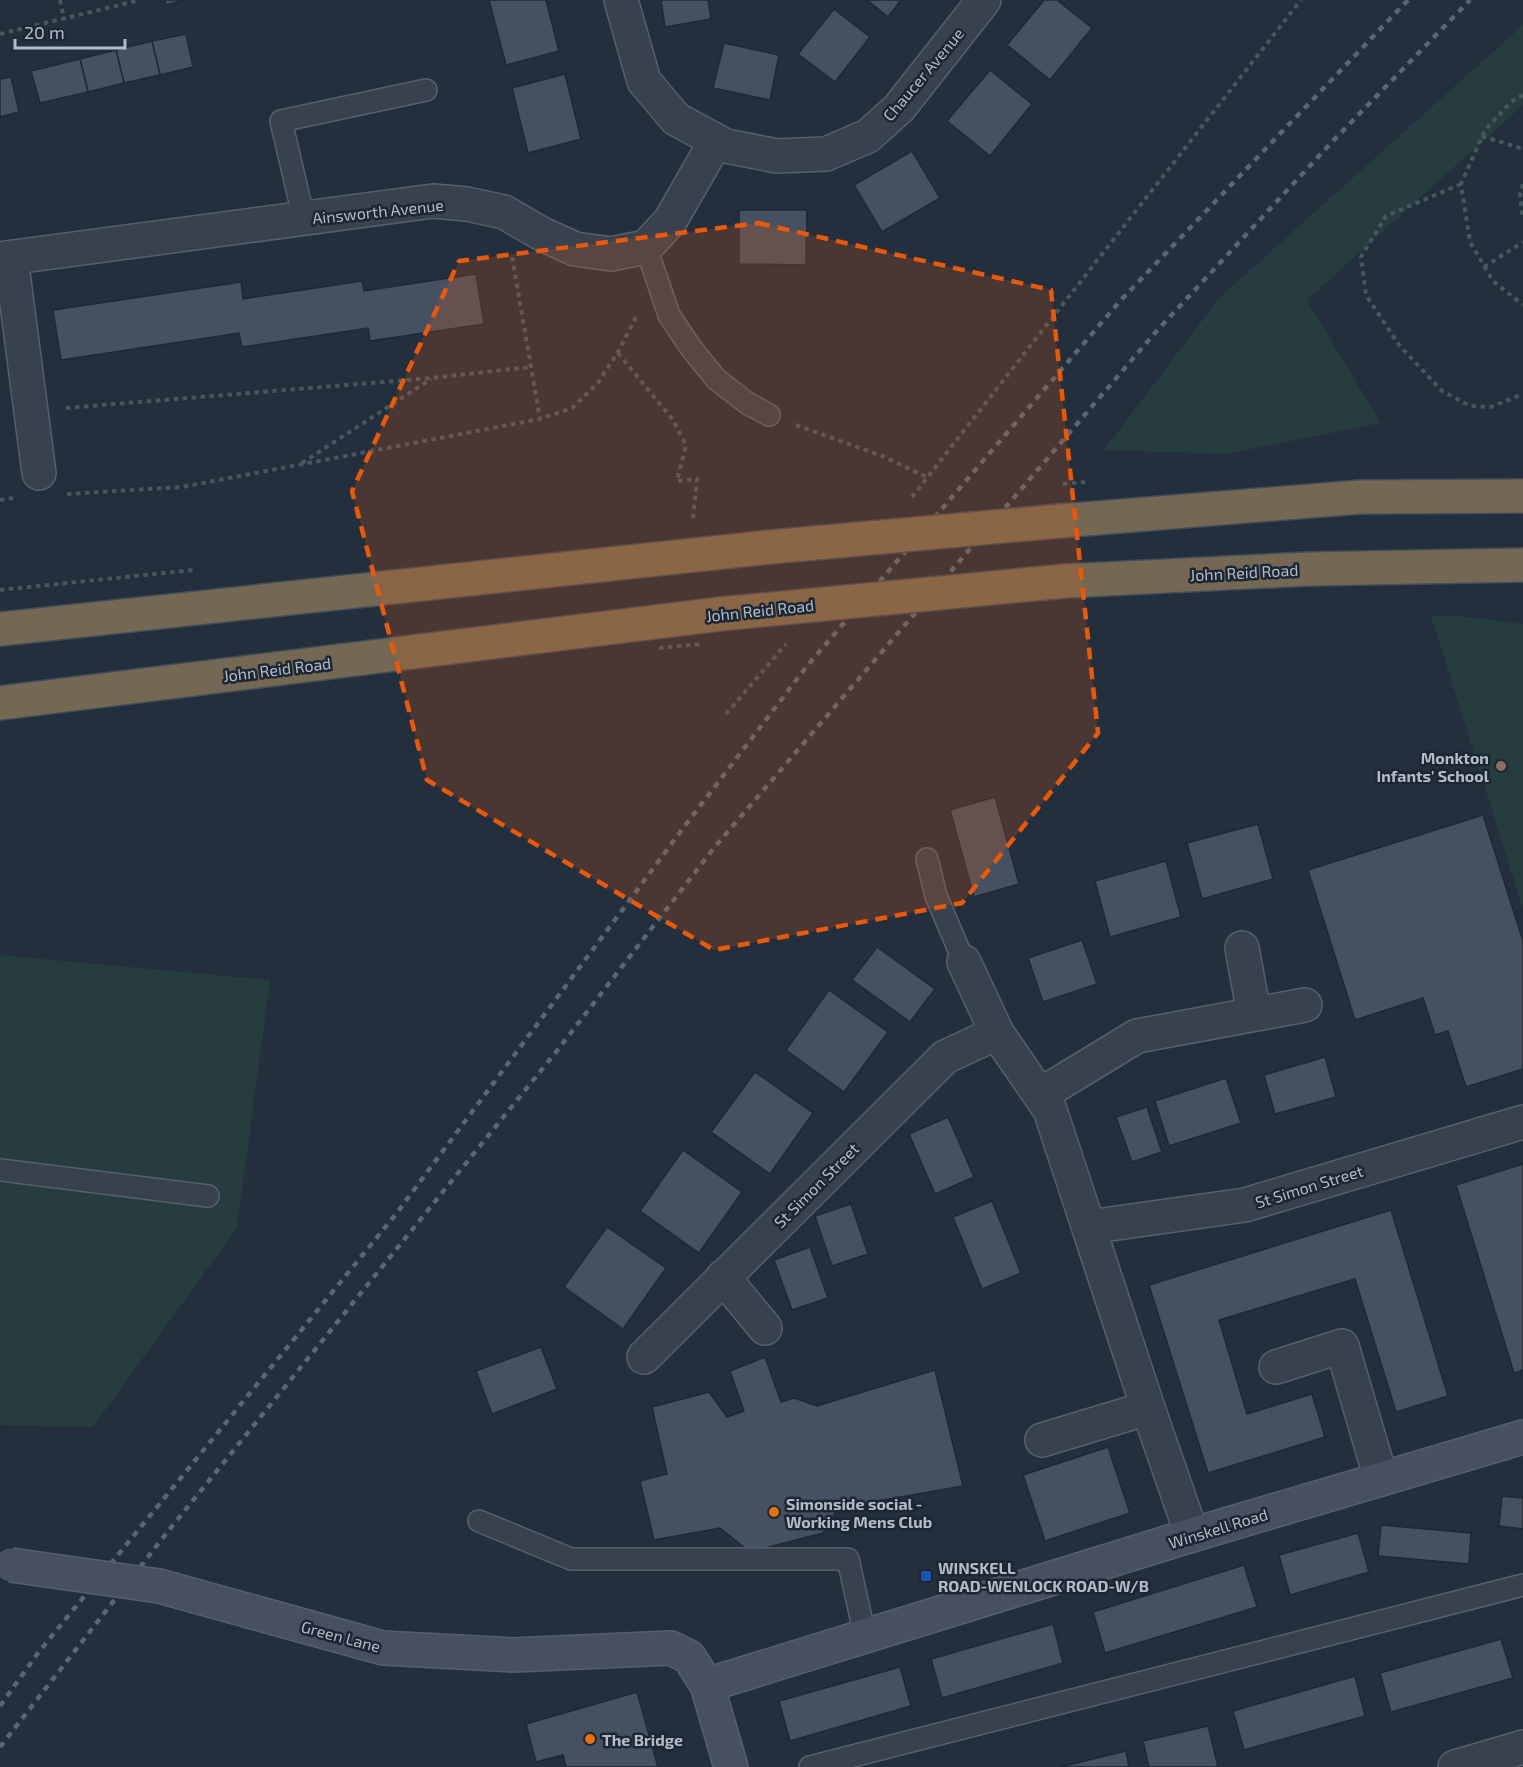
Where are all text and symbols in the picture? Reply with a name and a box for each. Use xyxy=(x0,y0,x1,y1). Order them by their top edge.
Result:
scale bar xyxy=(15,12,124,50)
text: 20 m xyxy=(24,21,65,43)
street label: Chaucer Avenue xyxy=(879,24,967,124)
street label: Ainsworth Avenue xyxy=(311,195,445,227)
street label: John Reid Road xyxy=(1189,560,1299,584)
street label: John Reid Road xyxy=(705,595,815,625)
street label: John Reid Road xyxy=(222,653,332,685)
place label: Monkton Infants' School xyxy=(1377,748,1490,785)
marker: Monkton Infants' School xyxy=(1494,759,1508,773)
street label: St Simon Street xyxy=(770,1139,862,1231)
street label: St Simon Street xyxy=(1253,1161,1365,1211)
place label: Simonside social - Working Mens Club xyxy=(786,1494,932,1531)
street label: Winskell Road xyxy=(1166,1504,1270,1552)
marker: Simonside social - Working Mens Club xyxy=(767,1505,781,1519)
place label: WINSKELL ROAD-WENLOCK ROAD-W/B xyxy=(938,1558,1149,1595)
marker: WINSKELL ROAD-WENLOCK ROAD-W/B xyxy=(919,1569,933,1583)
street label: Green Lane xyxy=(299,1616,383,1656)
place label: The Bridge xyxy=(602,1730,683,1749)
marker: The Bridge xyxy=(583,1732,597,1746)

